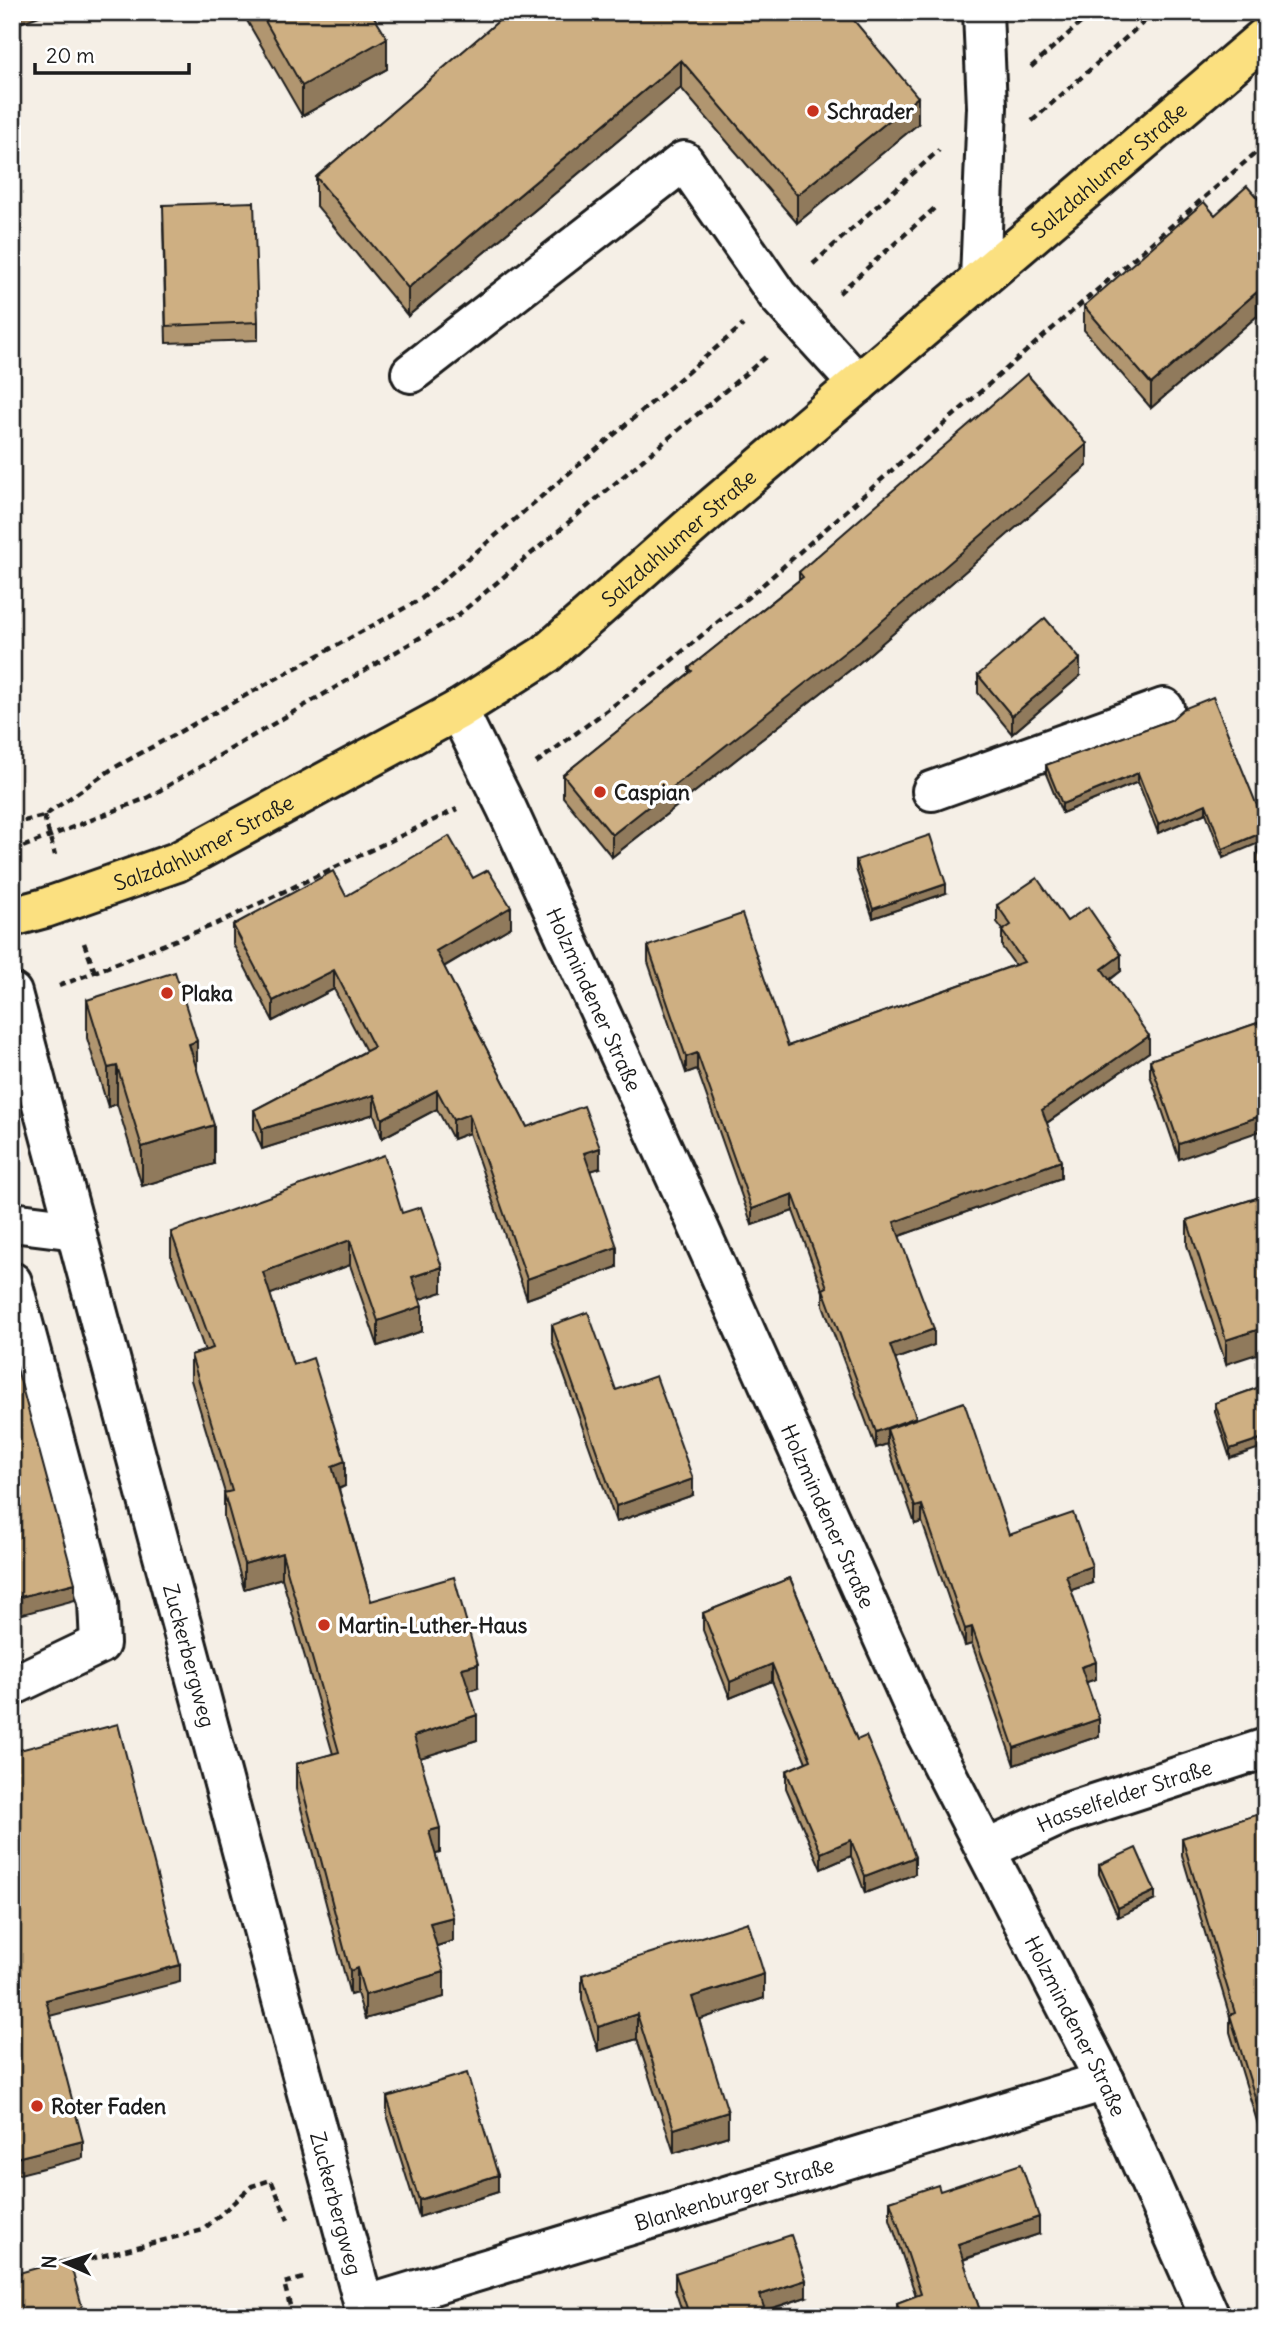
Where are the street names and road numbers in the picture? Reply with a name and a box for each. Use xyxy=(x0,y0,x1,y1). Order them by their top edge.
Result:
street label: Salzdahlumer Straße xyxy=(1025,96,1192,244)
street label: Salzdahlumer Straße xyxy=(596,463,761,613)
street label: Salzdahlumer Straße xyxy=(110,788,298,897)
street label: Holzmindener Straße xyxy=(541,903,648,1096)
street label: Holzmindener Straße xyxy=(775,1420,881,1612)
street label: Zuckerbergweg xyxy=(158,1581,222,1730)
street label: Hasselfelder Straße xyxy=(1032,1753,1215,1838)
street label: Holzmindener Straße xyxy=(1019,1931,1132,2120)
street label: Zuckerbergweg xyxy=(304,2129,369,2278)
street label: Blankenburger Straße xyxy=(631,2151,837,2237)

